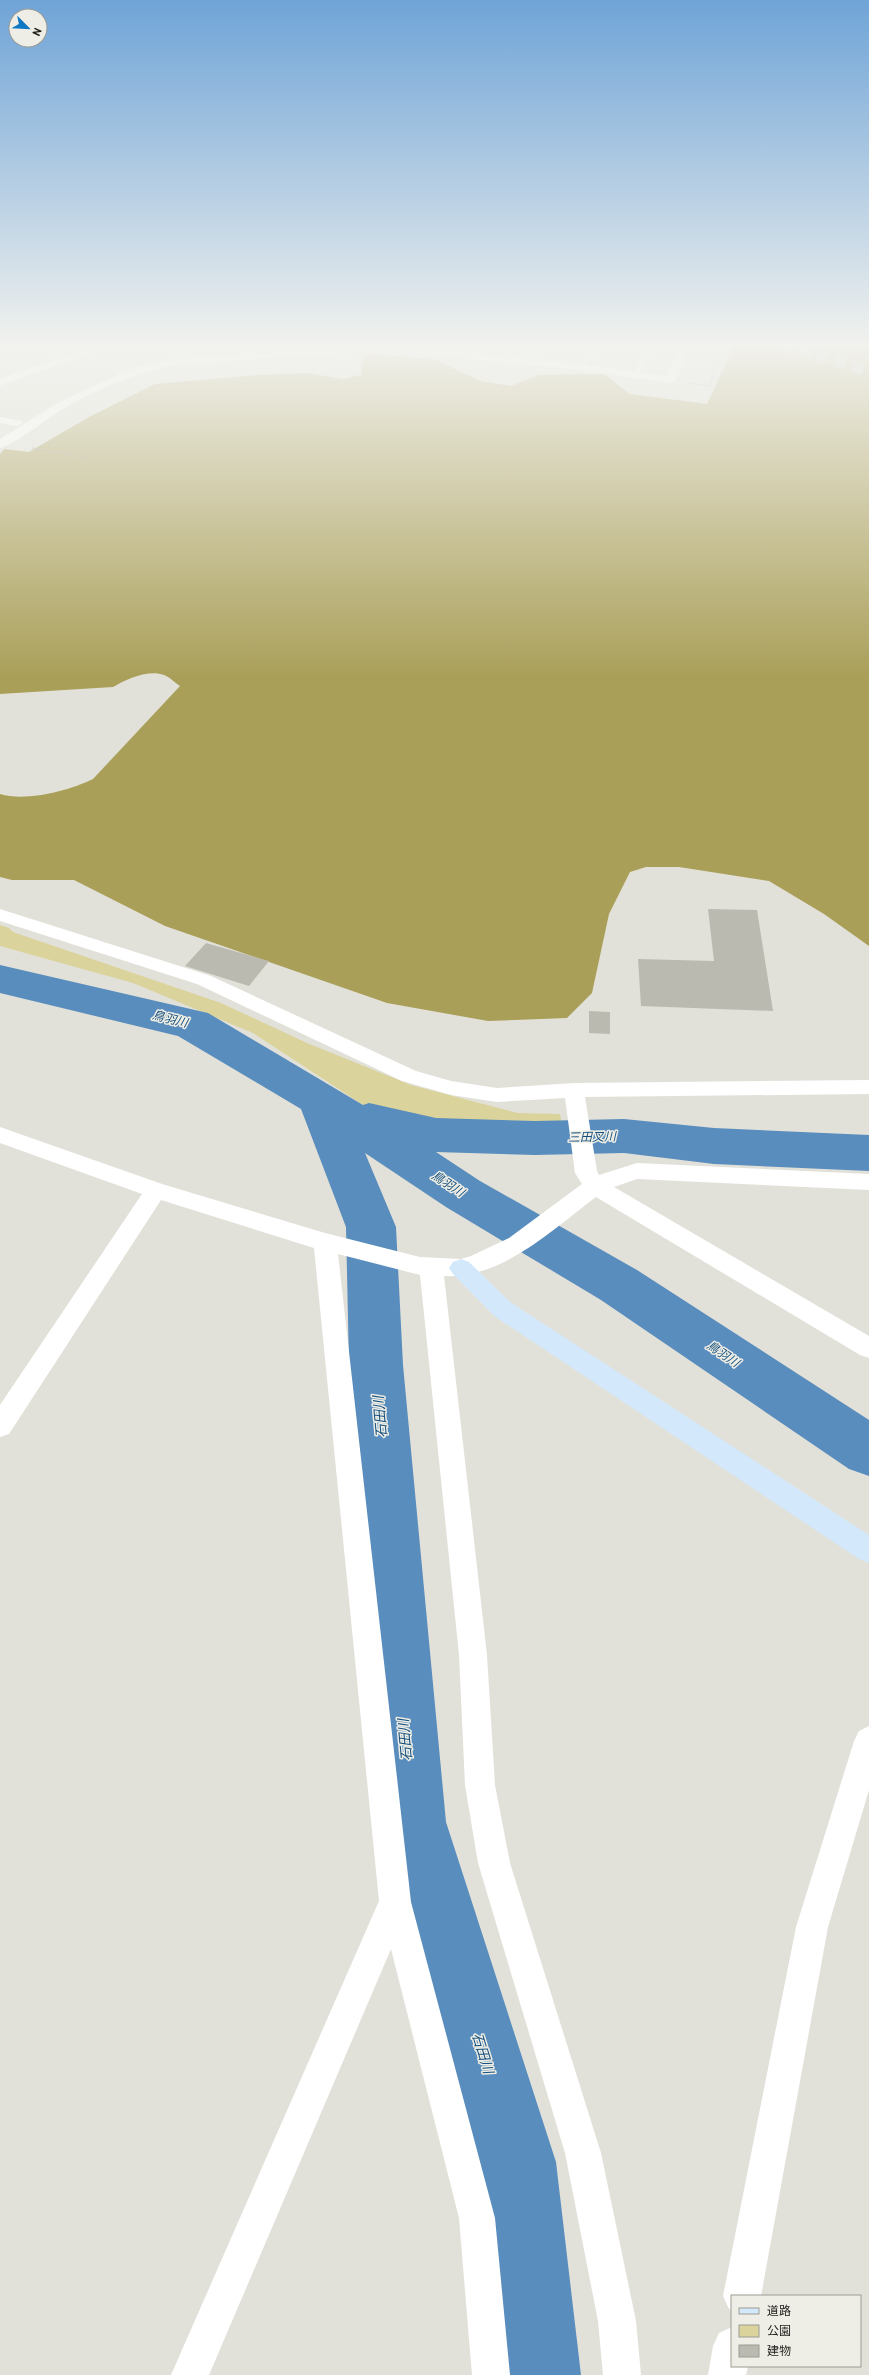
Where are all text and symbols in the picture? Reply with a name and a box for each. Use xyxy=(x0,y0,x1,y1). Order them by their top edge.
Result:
north arrow xyxy=(8,8,48,48)
text: N xyxy=(30,26,45,38)
water label: 鳥羽川 xyxy=(151,1007,191,1030)
water label: 三田叉川 xyxy=(568,1129,618,1143)
water label: 鳥羽川 xyxy=(430,1167,469,1200)
water label: 鳥羽川 xyxy=(705,1337,744,1370)
water label: 石田川 xyxy=(369,1393,390,1439)
water label: 石田川 xyxy=(394,1716,415,1762)
water label: 石田川 xyxy=(469,2030,498,2077)
legend xyxy=(731,2295,861,2367)
text: 道路 xyxy=(767,2303,791,2317)
text: 公園 xyxy=(767,2323,791,2337)
text: 建物 xyxy=(767,2343,791,2357)

